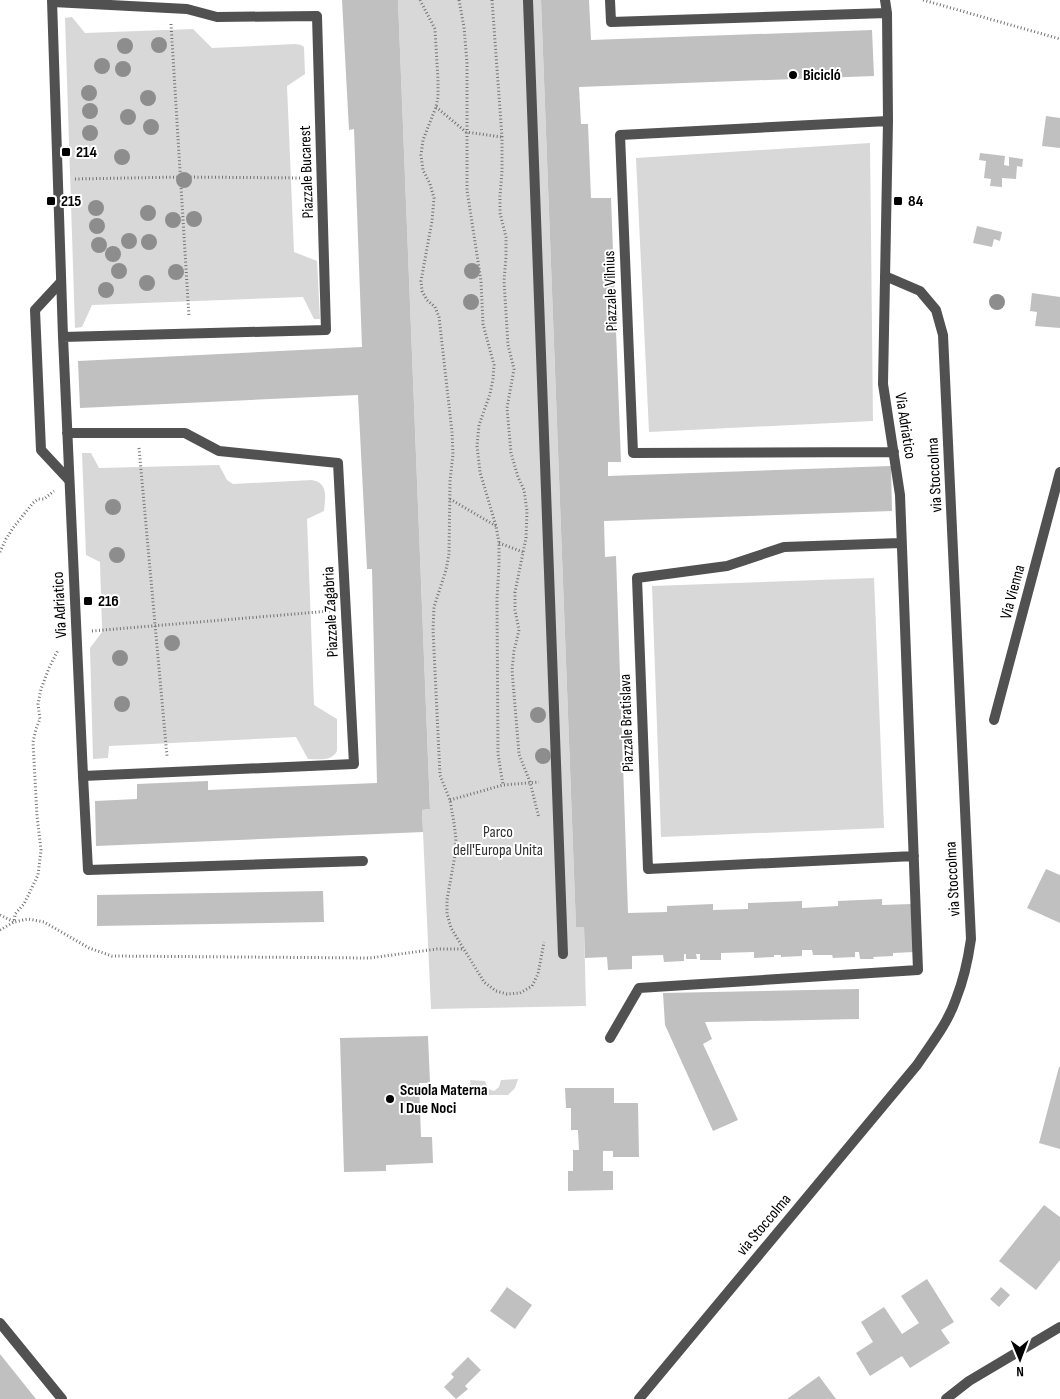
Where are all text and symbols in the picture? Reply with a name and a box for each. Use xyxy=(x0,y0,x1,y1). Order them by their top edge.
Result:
place label: Bicicló xyxy=(803,66,841,85)
marker: Bicicló xyxy=(787,69,799,81)
street label: Piazzale Bucarest xyxy=(296,125,318,219)
place label: 214 xyxy=(76,143,97,162)
marker: 214 xyxy=(60,146,72,158)
place label: 215 xyxy=(61,192,81,211)
place label: 84 xyxy=(908,192,924,211)
marker: 215 xyxy=(45,195,57,207)
marker: 84 xyxy=(892,195,904,207)
street label: Piazzale Vilnius xyxy=(600,250,622,332)
street label: Via Adriatico xyxy=(890,392,920,460)
street label: via Stoccolma xyxy=(924,437,946,513)
street label: Via Vienna xyxy=(997,563,1029,621)
street label: Piazzale Zagabria xyxy=(319,566,343,658)
street label: Via Adriatico xyxy=(49,571,71,639)
place label: 216 xyxy=(98,592,119,611)
marker: 216 xyxy=(82,595,94,607)
street label: Piazzale Bratislava xyxy=(616,674,638,772)
park label: Parco dell'Europa Unita xyxy=(453,823,543,860)
street label: via Stoccolma xyxy=(942,841,964,917)
place label: Scuola Materna I Due Noci xyxy=(400,1081,488,1118)
marker: Scuola Materna I Due Noci xyxy=(384,1093,396,1105)
street label: via Stoccolma xyxy=(733,1190,795,1260)
north arrow xyxy=(995,1334,1045,1384)
text: N xyxy=(1016,1363,1024,1380)

